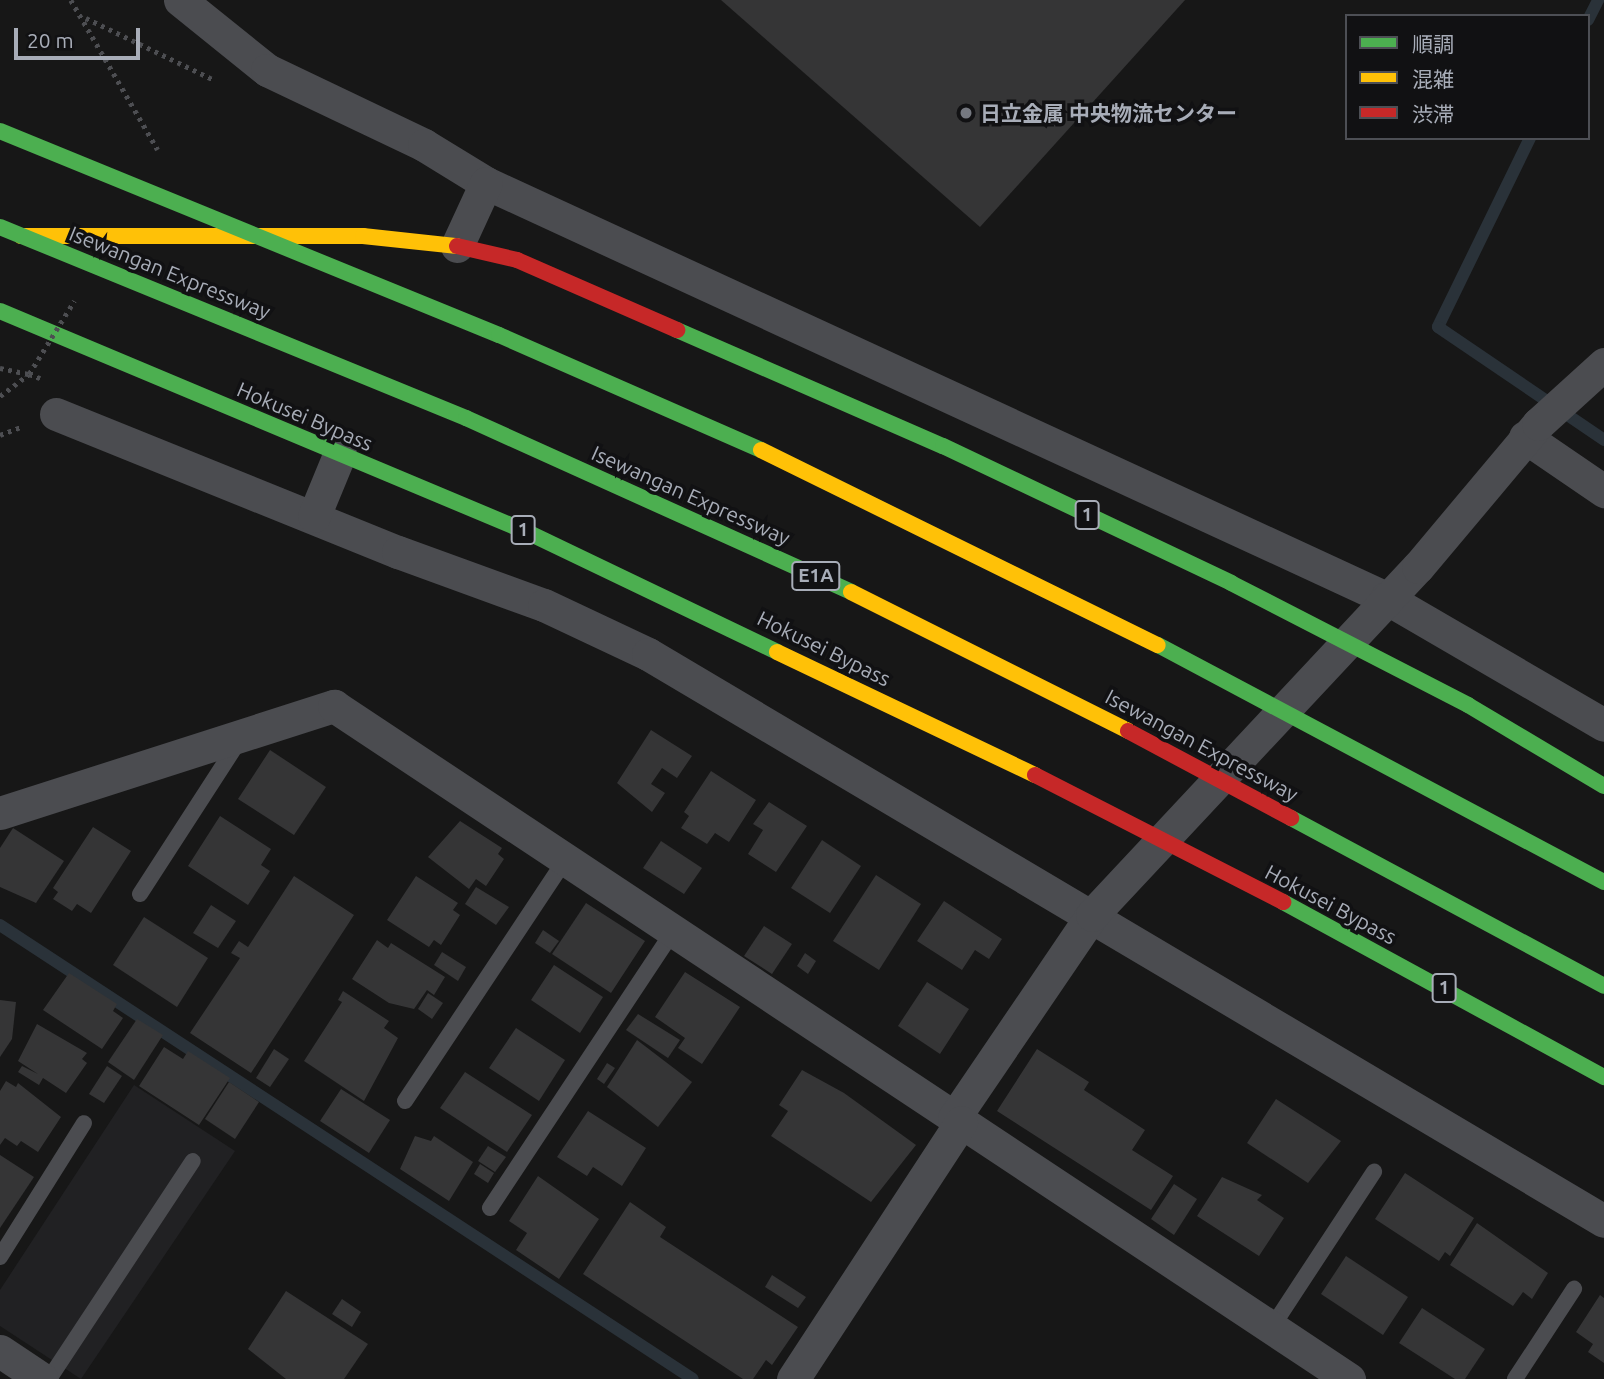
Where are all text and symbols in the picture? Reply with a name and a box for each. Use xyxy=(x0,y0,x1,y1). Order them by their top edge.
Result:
scale bar xyxy=(18,14,144,58)
legend xyxy=(1345,14,1590,140)
text: 20 m xyxy=(27,28,74,52)
text: 順調 xyxy=(1412,32,1454,56)
text: 混雑 xyxy=(1412,67,1454,91)
place label: 日立金属 中央物流センター xyxy=(980,100,1237,126)
text: 渋滞 xyxy=(1412,102,1454,126)
marker: 日立金属 中央物流センター xyxy=(958,105,974,121)
street label: Isewangan Expressway xyxy=(66,220,274,324)
street label: Hokusei Bypass xyxy=(233,376,377,456)
street label: Isewangan Expressway xyxy=(588,440,794,550)
road number: 1 xyxy=(1073,500,1101,530)
road number: 1 xyxy=(509,514,537,545)
road number: E1A xyxy=(790,561,842,592)
street label: Hokusei Bypass xyxy=(753,605,895,691)
street label: Isewangan Expressway xyxy=(1101,683,1303,807)
street label: Hokusei Bypass xyxy=(1261,859,1401,949)
road number: 1 xyxy=(1430,972,1458,1004)

